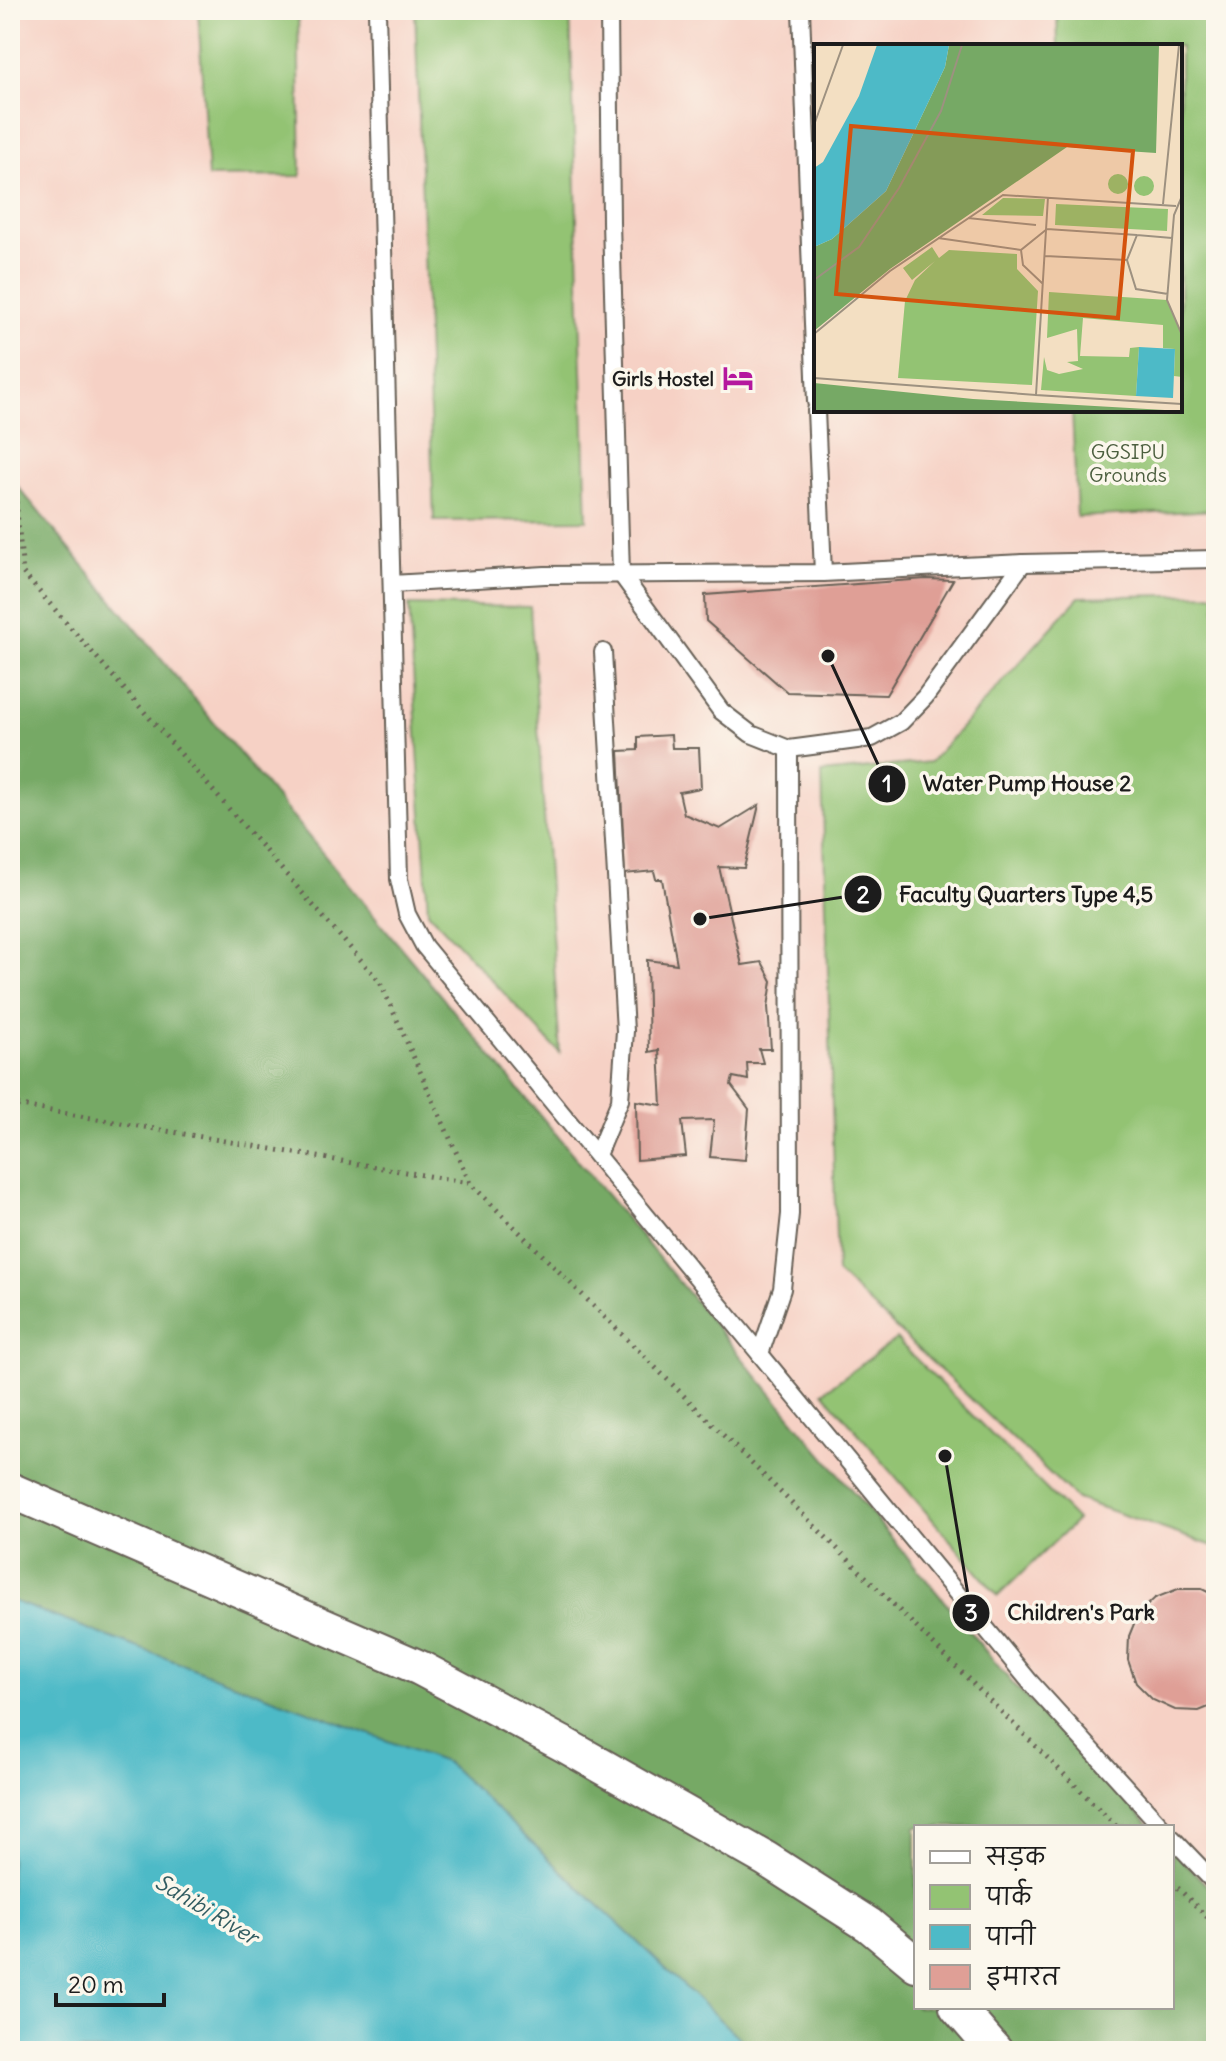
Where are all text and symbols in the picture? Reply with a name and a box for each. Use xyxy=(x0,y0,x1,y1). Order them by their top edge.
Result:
inset map xyxy=(814,44,1182,412)
hotel icon: Girls Hostel xyxy=(721,361,755,395)
place label: Girls Hostel xyxy=(612,366,714,391)
park label: GGSIPU Grounds xyxy=(1089,439,1167,487)
callout: Water Pump House 2 xyxy=(867,761,1147,807)
text: 1 xyxy=(882,768,892,798)
text: Water Pump House 2 xyxy=(923,769,1131,797)
callout: Faculty Quarters Type 4,5 xyxy=(843,871,1170,917)
text: 2 xyxy=(856,879,870,909)
text: Faculty Quarters Type 4,5 xyxy=(899,880,1153,908)
callout: Children's Park xyxy=(951,1590,1171,1636)
text: 3 xyxy=(964,1597,978,1627)
text: Children's Park xyxy=(1007,1598,1155,1626)
legend xyxy=(914,1825,1174,2009)
text: सड़क xyxy=(984,1841,1047,1871)
water label: Sahibi River xyxy=(150,1867,266,1952)
text: पार्क xyxy=(984,1878,1033,1911)
text: पानी xyxy=(984,1919,1037,1951)
scale bar xyxy=(56,1957,164,2007)
text: इमारत xyxy=(986,1961,1061,1991)
text: 20 m xyxy=(68,1969,124,1999)

